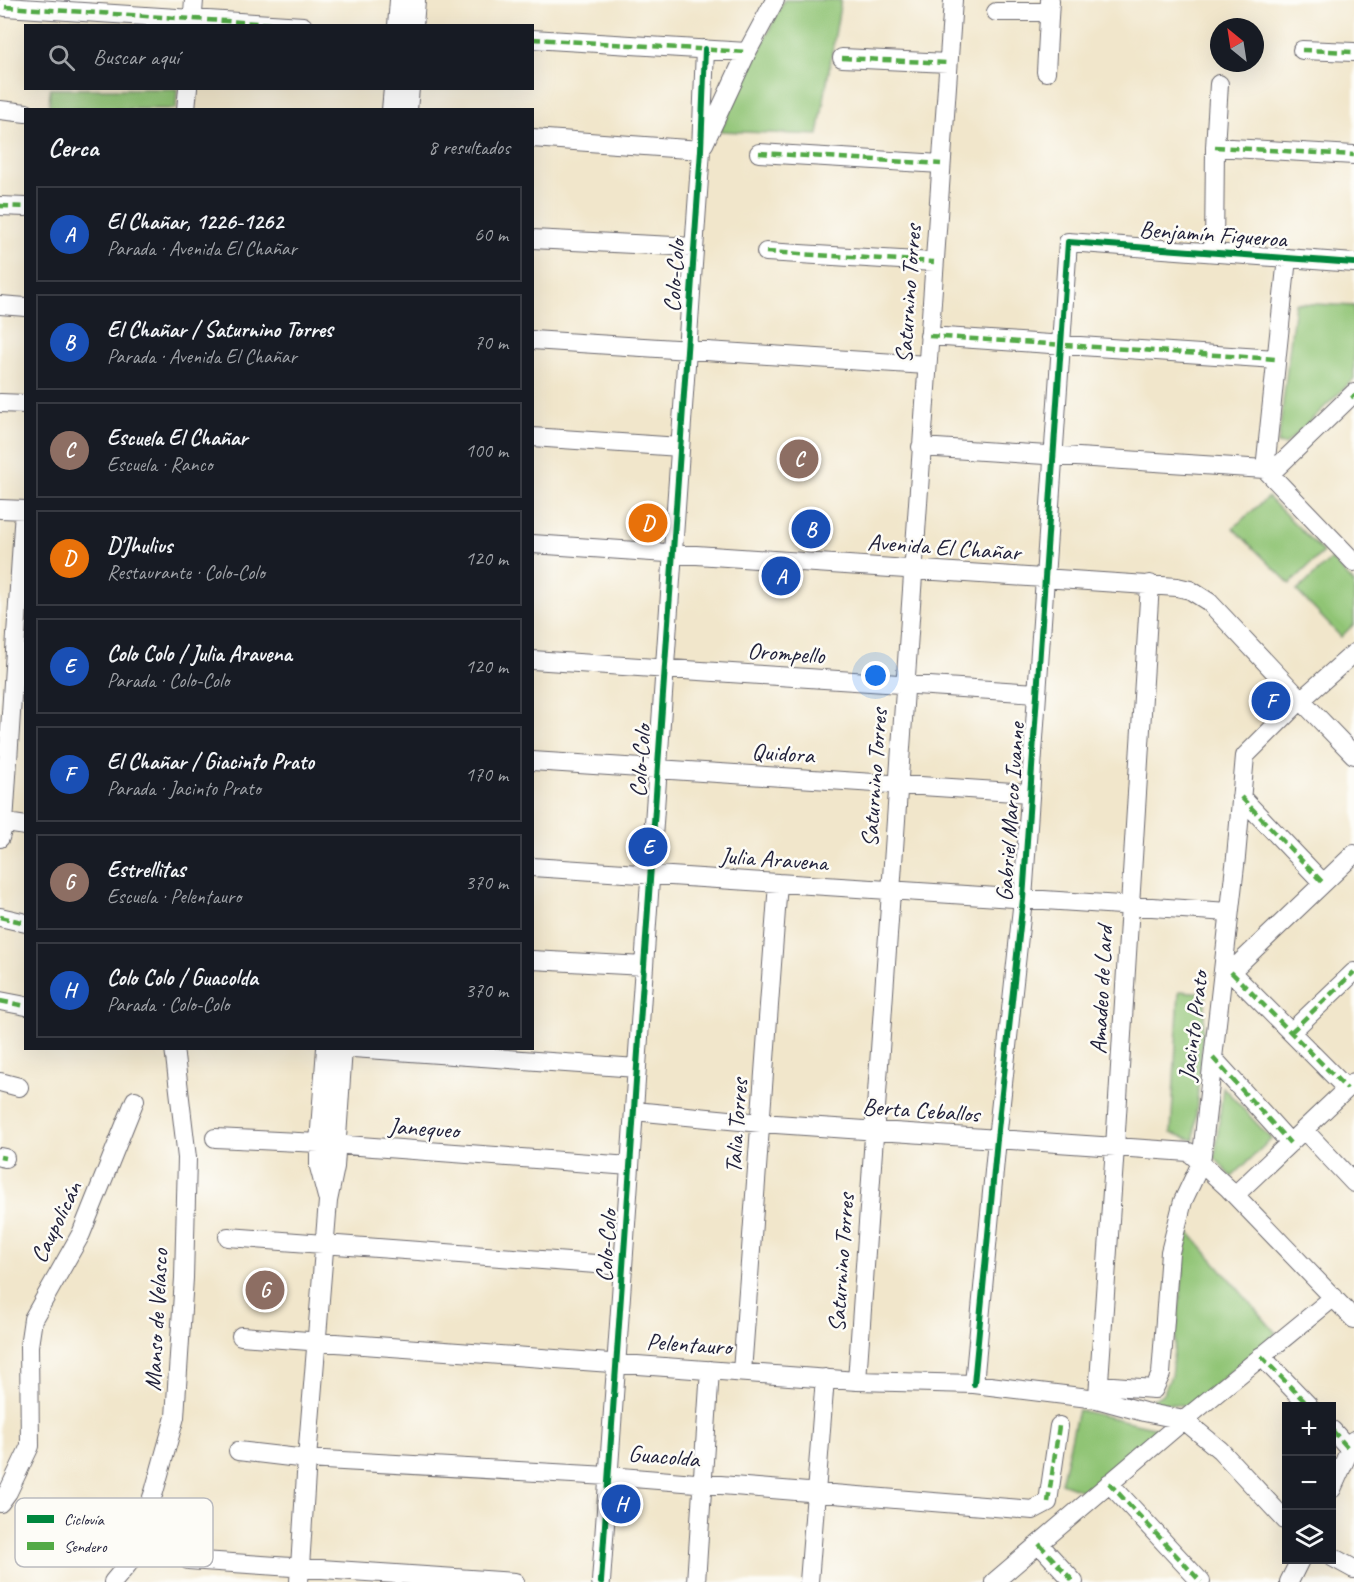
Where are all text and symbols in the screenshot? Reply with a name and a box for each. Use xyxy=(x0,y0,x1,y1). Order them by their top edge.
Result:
north arrow xyxy=(1210,18,1264,72)
search box xyxy=(24,24,534,90)
icon: search xyxy=(45,41,78,74)
text: Buscar aquí xyxy=(93,43,179,71)
text: Cerca xyxy=(48,131,98,164)
text: 8 resultados xyxy=(428,135,510,160)
text: El Chañar, 1226-1262 xyxy=(107,208,283,236)
street label: Benjamín Figueroa xyxy=(1138,214,1289,254)
street label: Saturnino Torres xyxy=(888,221,928,364)
text: A xyxy=(64,222,75,247)
text: 60 m xyxy=(474,222,508,247)
text: Parada · Avenida El Chañar xyxy=(107,236,297,261)
street label: Colo-Colo xyxy=(657,236,692,313)
text: El Chañar / Saturnino Torres xyxy=(107,316,333,344)
text: B xyxy=(64,330,75,355)
text: 70 m xyxy=(474,330,508,355)
text: Parada · Avenida El Chañar xyxy=(107,344,297,369)
text: Escuela El Chañar xyxy=(107,424,247,452)
pin: C xyxy=(780,436,818,482)
text: C xyxy=(65,438,74,463)
text: 100 m xyxy=(465,438,508,463)
text: Escuela · Ranco xyxy=(107,452,213,477)
pin: D xyxy=(628,500,668,546)
pin: B xyxy=(792,506,830,552)
street label: Avenida El Chañar xyxy=(867,527,1024,567)
text: D'Jhulius xyxy=(107,532,172,560)
text: D xyxy=(64,546,75,571)
text: 120 m xyxy=(465,546,508,571)
pin: A xyxy=(762,554,800,598)
text: Restaurante · Colo-Colo xyxy=(107,560,265,585)
street label: Orompello xyxy=(746,635,827,671)
text: Colo Colo / Julia Aravena xyxy=(107,640,292,668)
text: E xyxy=(64,654,75,679)
text: 120 m xyxy=(465,654,508,679)
your location xyxy=(861,661,890,690)
text: Parada · Colo-Colo xyxy=(107,668,229,693)
pin: F xyxy=(1252,678,1290,724)
street label: Saturnino Torres xyxy=(854,705,894,848)
street label: Gabriel Marco Ivanne xyxy=(989,719,1031,902)
street label: Colo-Colo xyxy=(623,721,658,798)
street label: Quidora xyxy=(751,736,817,770)
text: El Chañar / Giacinto Prato xyxy=(107,748,314,776)
text: F xyxy=(65,762,74,787)
text: 170 m xyxy=(465,762,508,787)
text: Parada · Jacinto Prato xyxy=(107,776,261,801)
pin: E xyxy=(628,824,668,870)
street label: Julia Aravena xyxy=(718,840,831,878)
text: Estrellitas xyxy=(107,856,186,884)
text: G xyxy=(65,870,74,895)
text: 370 m xyxy=(465,870,508,895)
text: Escuela · Pelentauro xyxy=(107,884,241,909)
street label: Amadeo de Lard xyxy=(1083,922,1120,1055)
text: Colo Colo / Guacolda xyxy=(107,964,258,992)
street label: Jacinto Prato xyxy=(1171,967,1215,1084)
text: H xyxy=(64,978,75,1003)
text: 370 m xyxy=(465,978,508,1003)
text: Parada · Colo-Colo xyxy=(107,992,229,1017)
street label: Talia Torres xyxy=(718,1075,754,1174)
street label: Berta Ceballos xyxy=(861,1091,982,1129)
street label: Janequeo xyxy=(387,1111,463,1146)
street label: Caupolicán xyxy=(23,1175,89,1268)
street label: Saturnino Torres xyxy=(821,1190,861,1333)
street label: Colo-Colo xyxy=(589,1206,624,1283)
street label: Manso de Velasco xyxy=(137,1247,175,1392)
pin: G xyxy=(246,1268,284,1312)
street label: Pelentauro xyxy=(645,1326,735,1362)
map controls xyxy=(1282,1402,1336,1564)
button: + xyxy=(1282,1402,1336,1456)
street label: Guacolda xyxy=(627,1438,702,1474)
button: − xyxy=(1282,1456,1336,1510)
pin: H xyxy=(602,1482,640,1526)
legend xyxy=(15,1498,213,1567)
text: Ciclovía xyxy=(64,1510,105,1530)
button: layers xyxy=(1282,1510,1336,1564)
text: Sendero xyxy=(64,1537,108,1557)

